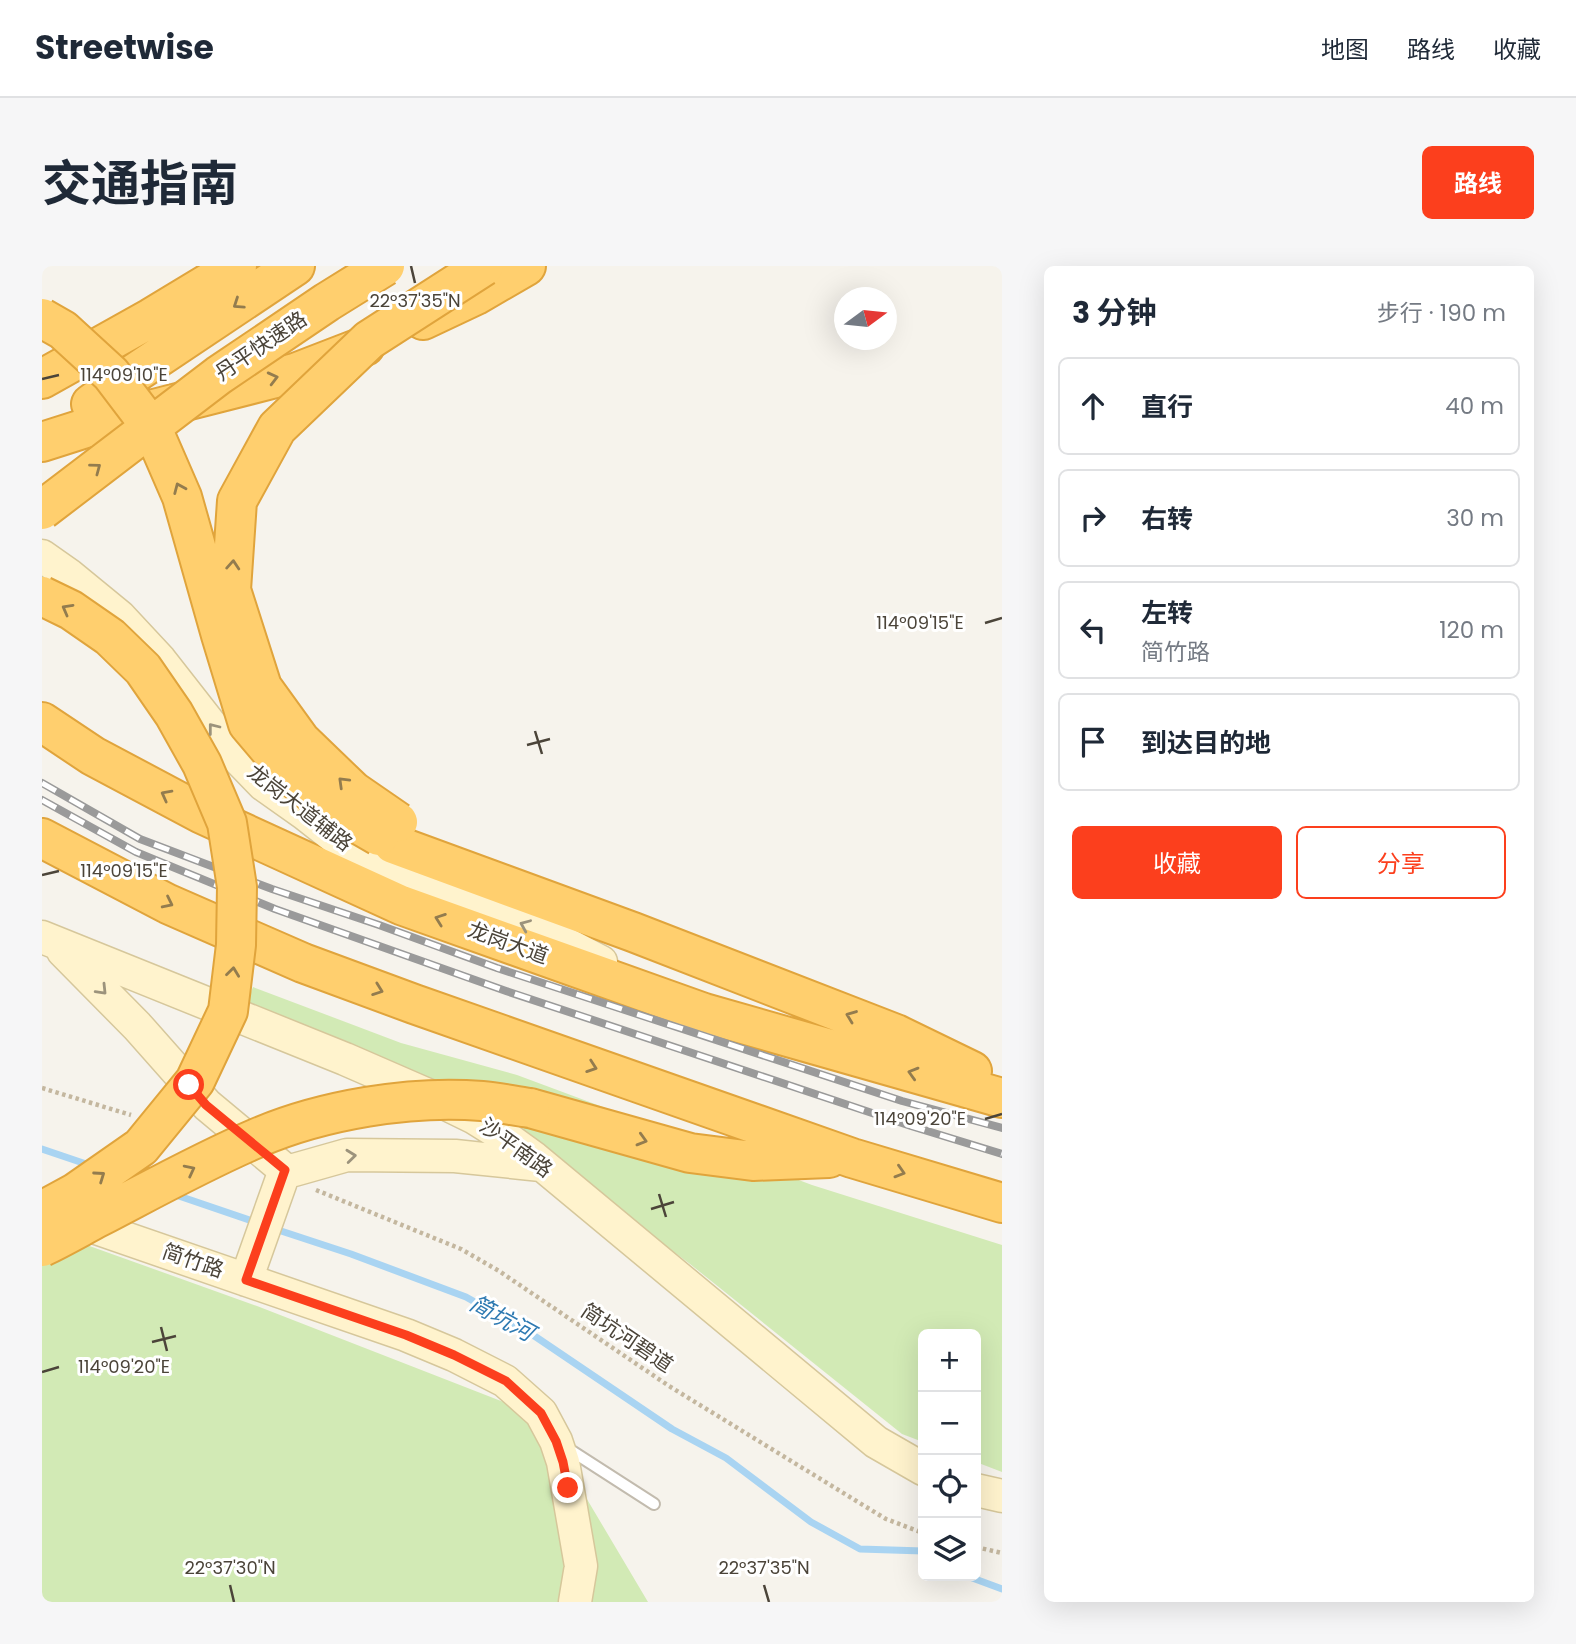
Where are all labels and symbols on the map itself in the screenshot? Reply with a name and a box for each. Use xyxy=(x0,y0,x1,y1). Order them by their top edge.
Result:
north arrow xyxy=(834,287,897,350)
text: 22°37'35"N xyxy=(369,288,461,313)
one-way arrow xyxy=(233,296,246,309)
street label: 丹平快速路 xyxy=(209,304,312,387)
text: 114°09'10"E xyxy=(80,362,168,387)
one-way arrow xyxy=(267,372,279,387)
one-way arrow xyxy=(89,464,101,477)
one-way arrow xyxy=(173,483,187,495)
one-way arrow xyxy=(225,559,240,570)
one-way arrow xyxy=(62,604,74,617)
text: 114°09'15"E xyxy=(876,610,964,635)
one-way arrow xyxy=(209,724,222,736)
street label: 龙岗大道辅路 xyxy=(242,757,359,858)
one-way arrow xyxy=(338,777,351,790)
one-way arrow xyxy=(161,790,174,803)
text: 114°09'15"E xyxy=(80,858,168,883)
one-way arrow xyxy=(161,895,173,909)
one-way arrow xyxy=(435,913,447,927)
street label: 龙岗大道 xyxy=(464,915,553,971)
one-way arrow xyxy=(520,919,532,933)
one-way arrow xyxy=(226,966,241,978)
one-way arrow xyxy=(93,982,106,995)
one-way arrow xyxy=(372,982,384,996)
one-way arrow xyxy=(846,1011,858,1025)
one-way arrow xyxy=(586,1058,598,1072)
one-way arrow xyxy=(907,1066,919,1081)
route start xyxy=(173,1069,204,1100)
text: 114°09'20"E xyxy=(874,1106,966,1131)
street label: 沙平南路 xyxy=(474,1111,559,1184)
one-way arrow xyxy=(636,1131,648,1146)
one-way arrow xyxy=(346,1149,357,1164)
one-way arrow xyxy=(894,1164,906,1179)
one-way arrow xyxy=(183,1165,195,1179)
one-way arrow xyxy=(92,1172,105,1184)
street label: 简竹路 xyxy=(159,1237,228,1284)
water label: 简坑河 xyxy=(464,1287,543,1351)
street label: 简坑河碧道 xyxy=(576,1296,679,1379)
text: 114°09'20"E xyxy=(78,1354,170,1379)
route end xyxy=(552,1472,583,1503)
text: 22°37'30"N xyxy=(184,1555,276,1580)
text: 22°37'35"N xyxy=(718,1555,810,1580)

